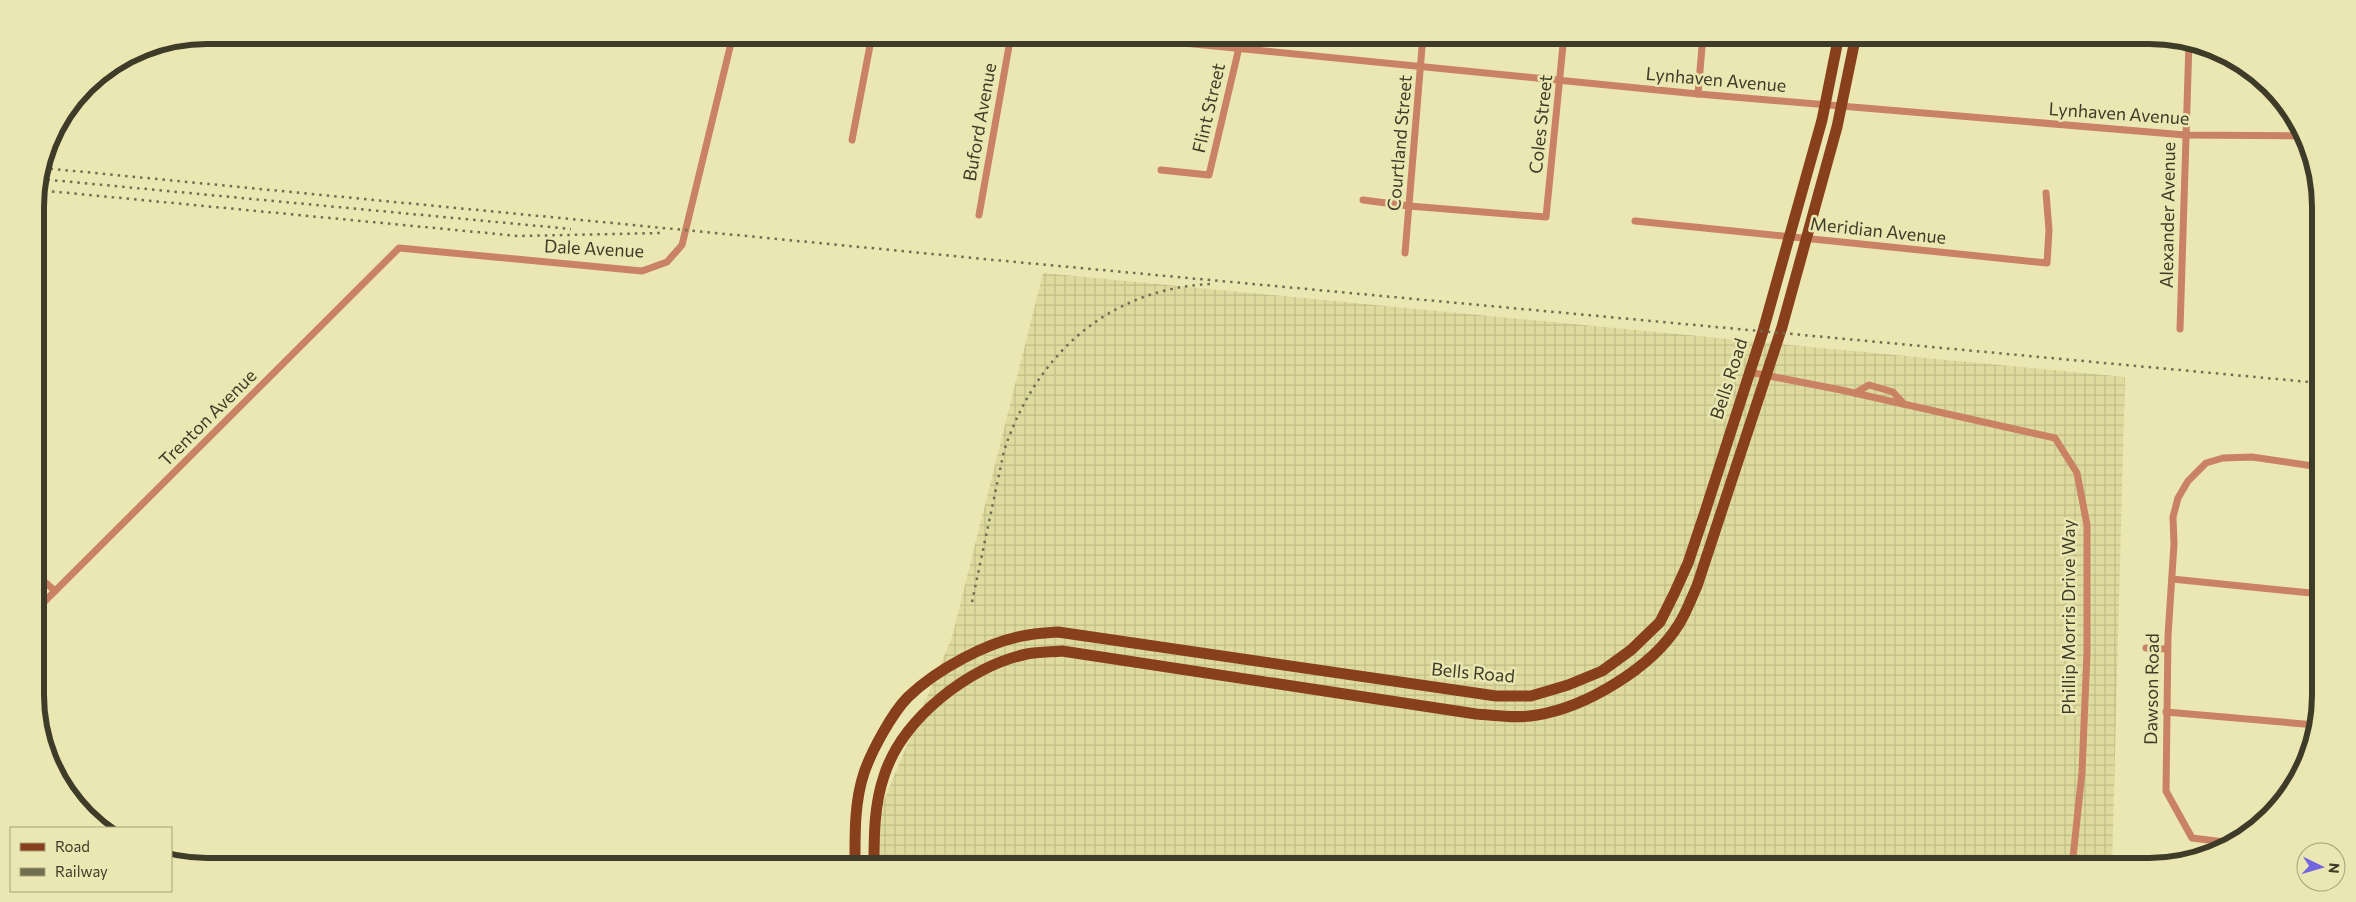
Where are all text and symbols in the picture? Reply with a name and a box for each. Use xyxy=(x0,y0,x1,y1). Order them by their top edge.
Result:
street label: Buford Avenue xyxy=(958,61,1000,183)
street label: Flint Street xyxy=(1187,61,1229,155)
street label: Lynhaven Avenue xyxy=(1645,62,1787,96)
street label: Coles Street xyxy=(1524,73,1556,175)
street label: Courtland Street xyxy=(1382,74,1416,212)
street label: Lynhaven Avenue xyxy=(2048,97,2190,129)
street label: Alexander Avenue xyxy=(2155,142,2179,288)
street label: Meridian Avenue xyxy=(1809,212,1947,248)
street label: Dale Avenue xyxy=(543,234,645,262)
street label: Bells Road xyxy=(1705,335,1751,422)
street label: Trenton Avenue xyxy=(154,364,261,471)
street label: Phillip Morris Drive Way xyxy=(2057,519,2079,715)
street label: Dawson Road xyxy=(2139,633,2163,745)
street label: Bells Road xyxy=(1430,657,1516,687)
legend xyxy=(10,827,172,892)
text: Road xyxy=(55,837,90,855)
north arrow xyxy=(2296,842,2346,892)
text: Railway xyxy=(55,862,108,880)
text: N xyxy=(2326,862,2343,874)

